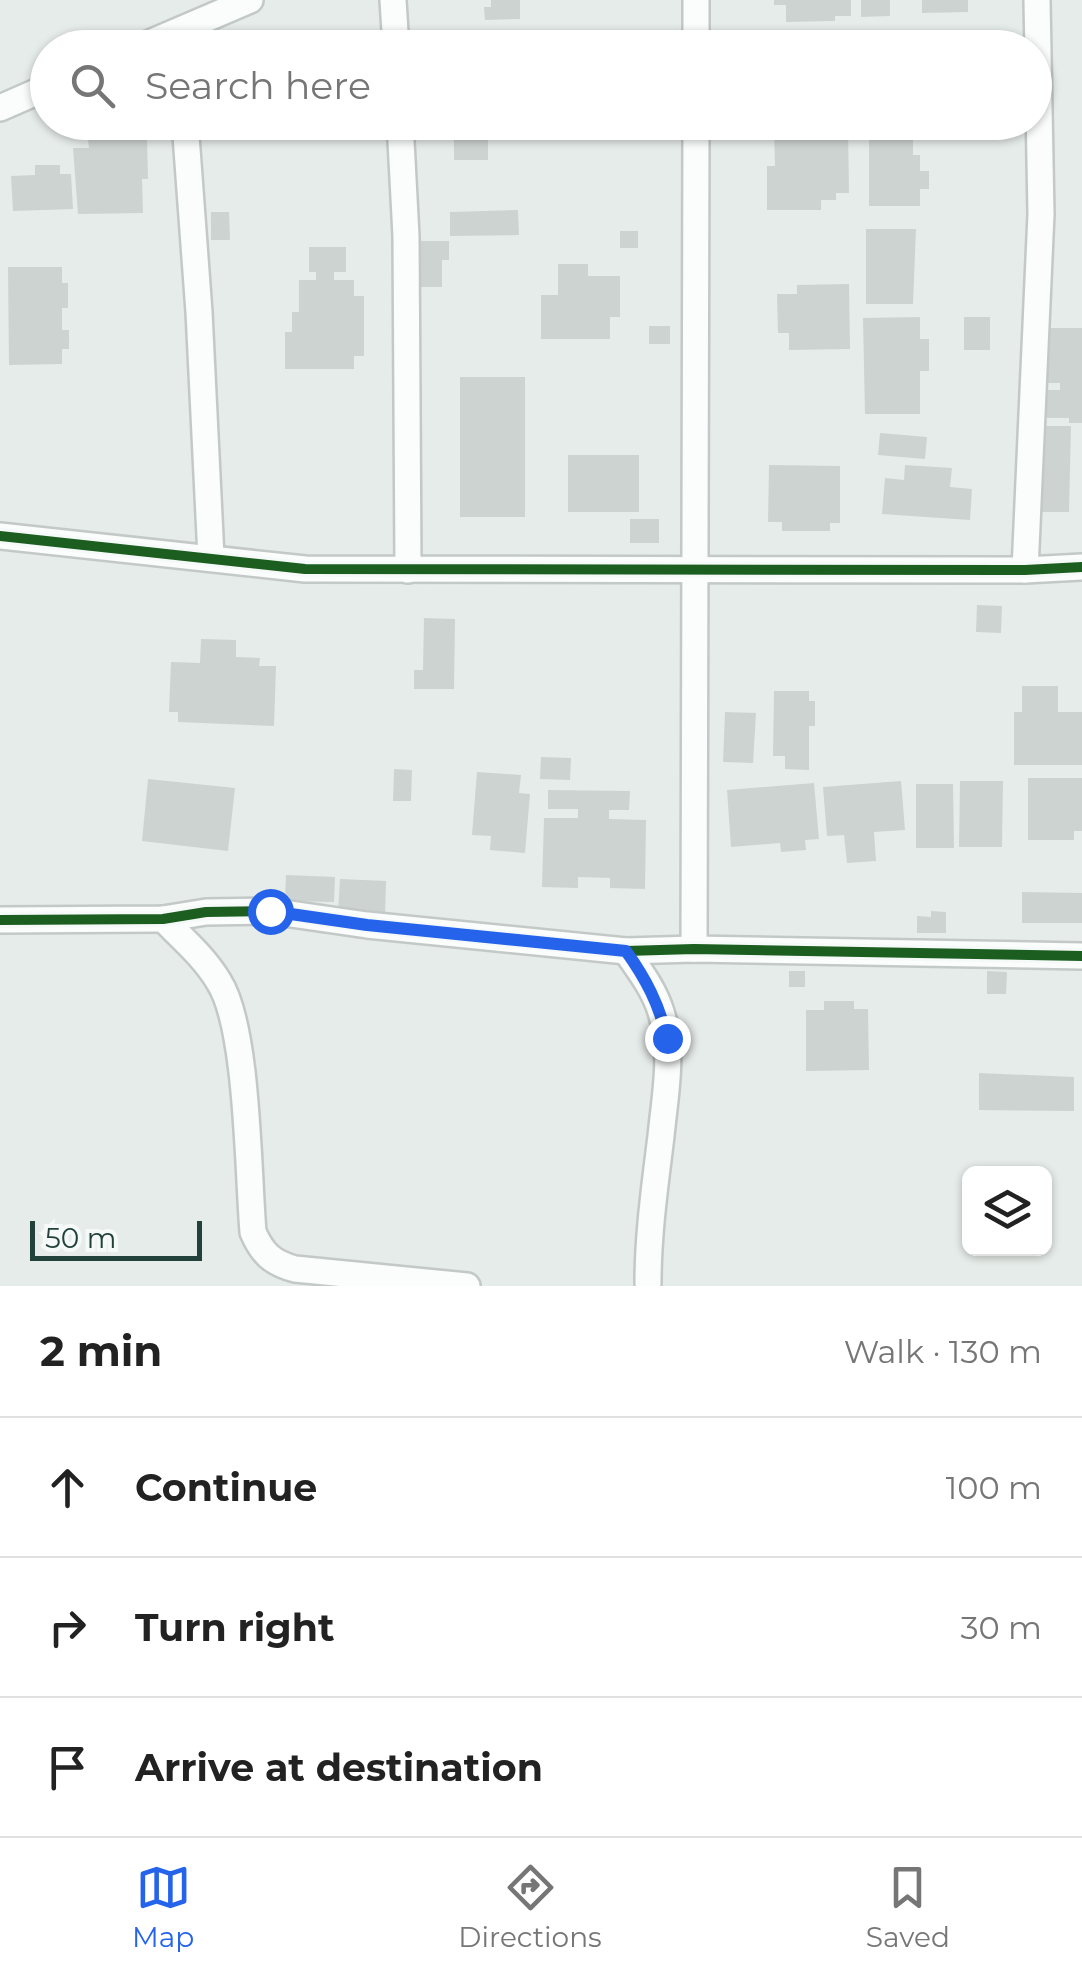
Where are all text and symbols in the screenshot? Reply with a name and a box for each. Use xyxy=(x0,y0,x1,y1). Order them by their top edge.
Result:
search box xyxy=(30,30,1052,140)
icon: search xyxy=(65,58,120,113)
text: Search here xyxy=(145,62,371,109)
route start xyxy=(248,889,294,935)
route end xyxy=(645,1016,691,1062)
map controls xyxy=(962,1166,1052,1256)
button: layers xyxy=(962,1166,1052,1256)
scale bar xyxy=(30,1216,202,1260)
text: 50 m xyxy=(45,1221,116,1255)
text: 2 min xyxy=(40,1325,162,1377)
text: Walk · 130 m xyxy=(844,1332,1042,1371)
icon: ahead xyxy=(40,1460,95,1515)
text: Continue xyxy=(135,1464,317,1511)
text: 100 m xyxy=(946,1468,1042,1507)
icon: right xyxy=(40,1600,95,1655)
text: Turn right xyxy=(135,1604,334,1651)
text: 30 m xyxy=(960,1608,1042,1647)
icon: arrive xyxy=(40,1740,95,1795)
text: Arrive at destination xyxy=(135,1744,543,1791)
tab: Map xyxy=(132,1860,194,1954)
tab: Directions xyxy=(458,1860,602,1954)
tab: Saved xyxy=(866,1860,950,1954)

